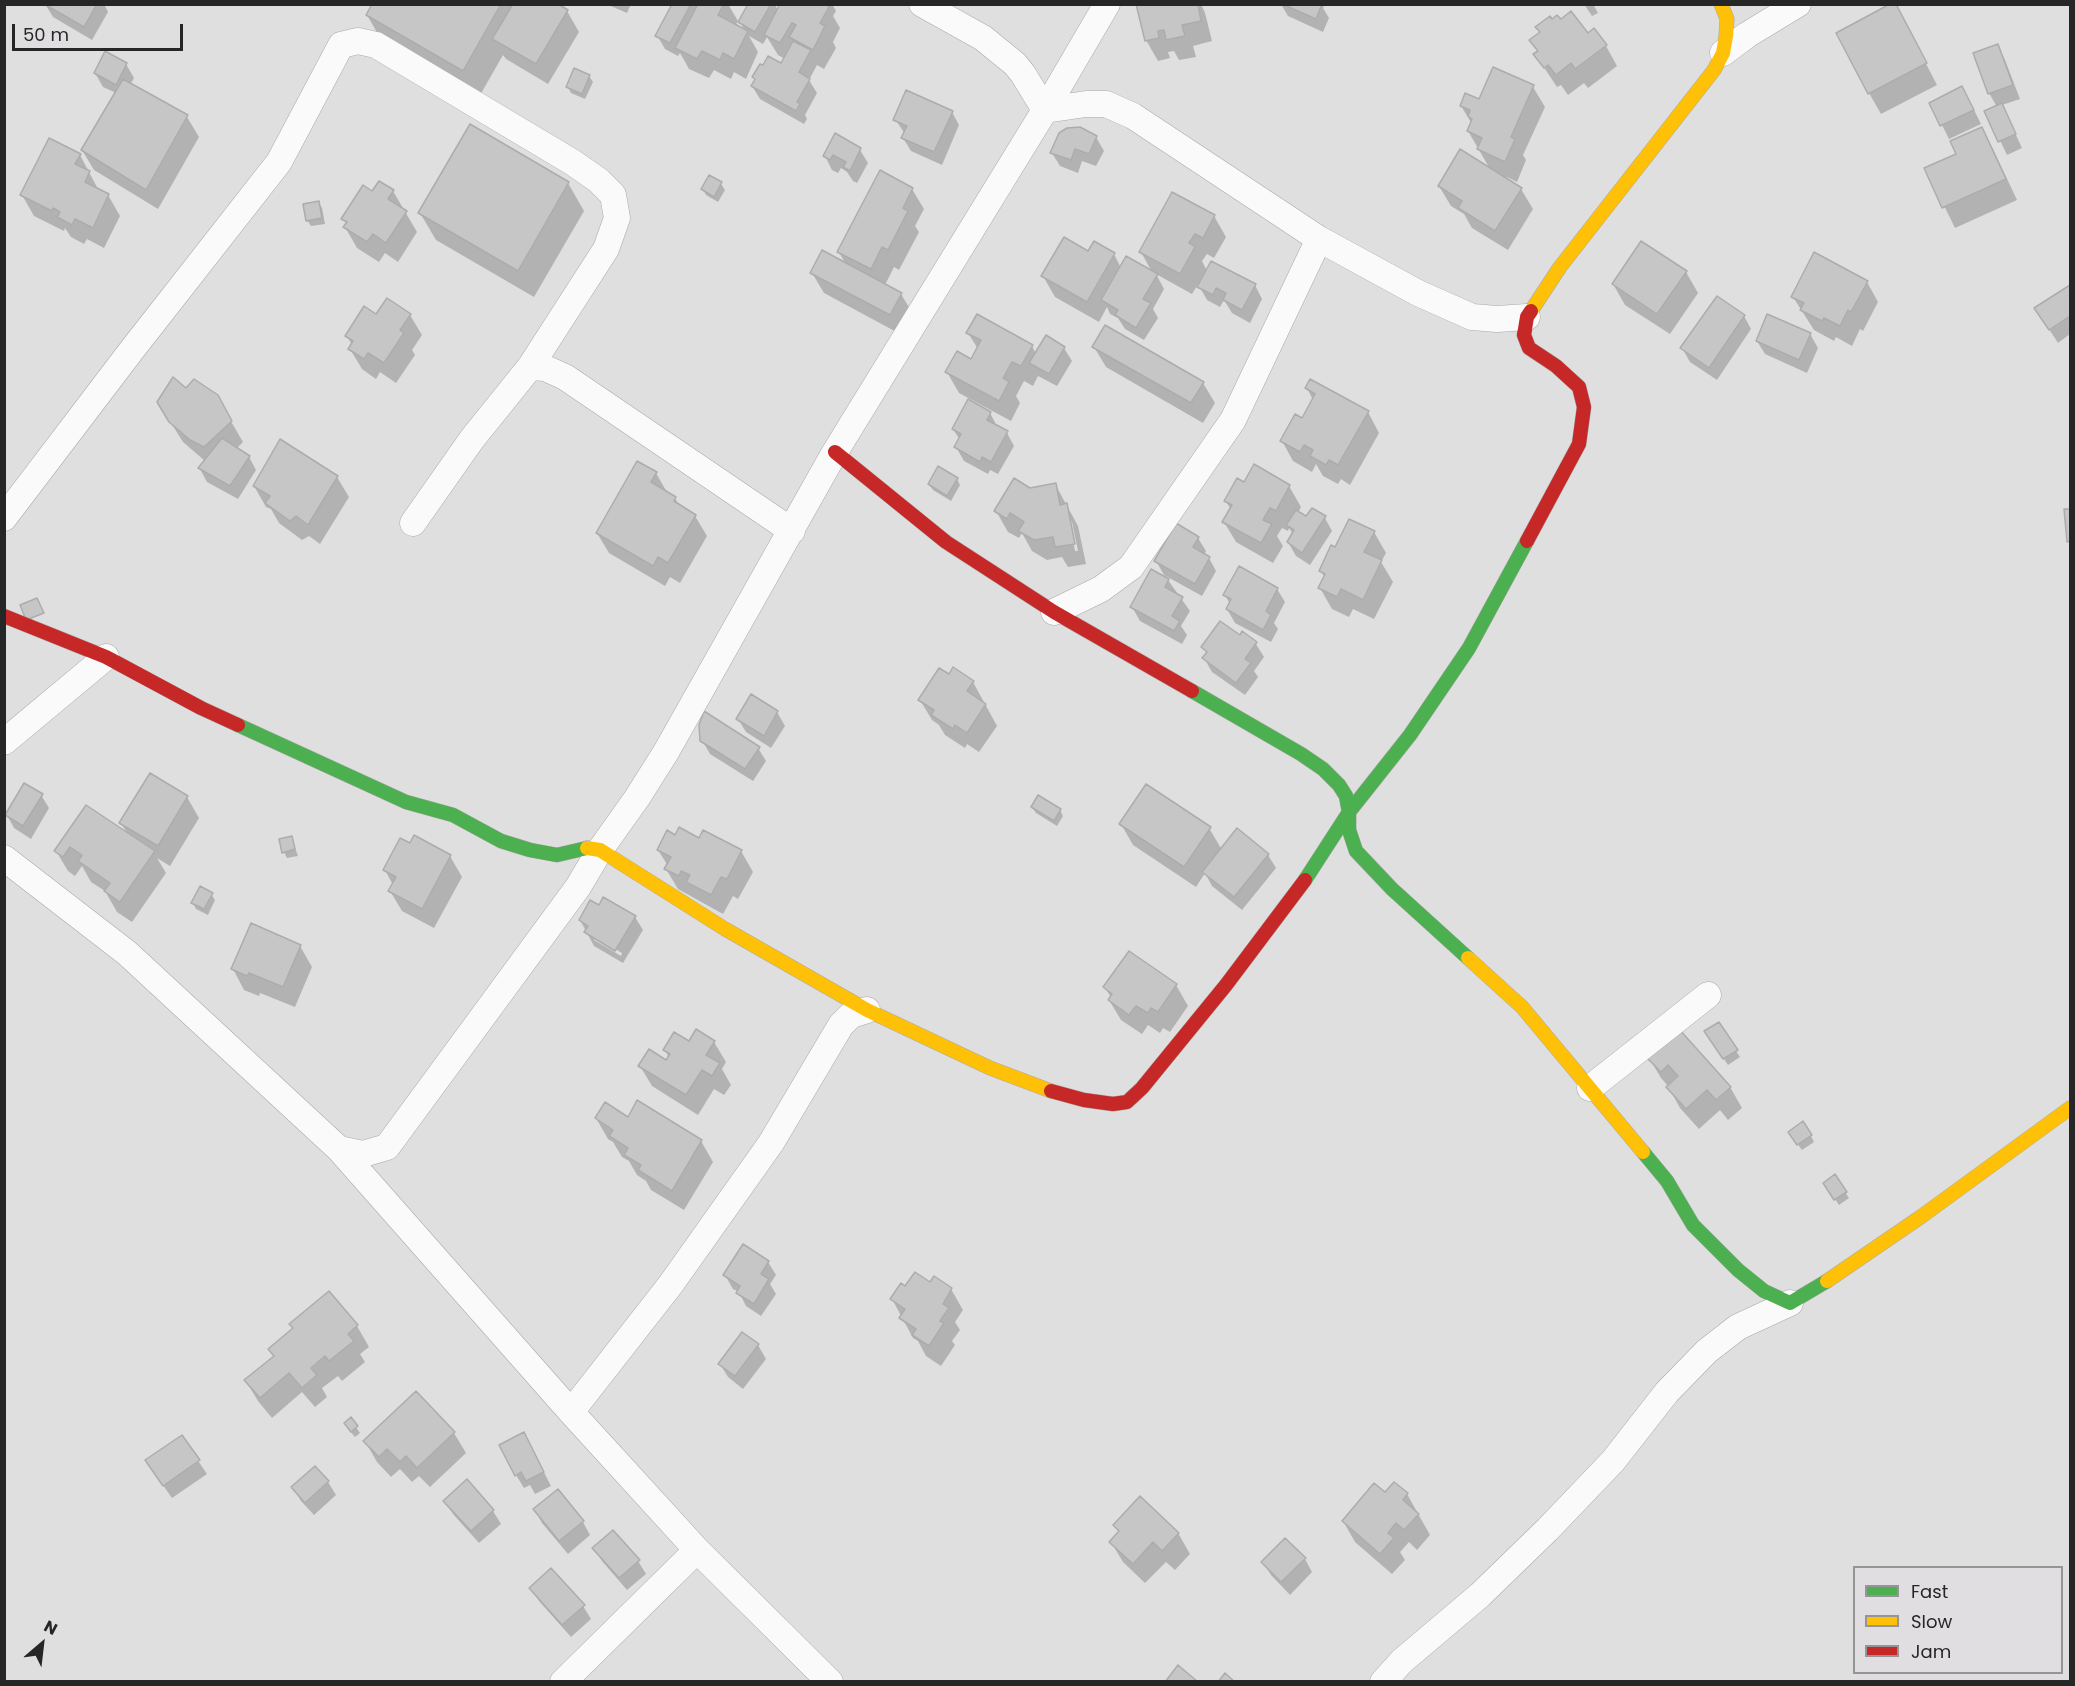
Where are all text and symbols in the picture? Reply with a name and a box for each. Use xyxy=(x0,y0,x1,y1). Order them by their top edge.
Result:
scale bar xyxy=(15,12,186,50)
text: 50 m xyxy=(23,22,69,47)
legend xyxy=(1853,1566,2063,1674)
text: Fast xyxy=(1911,1579,1948,1604)
text: Slow xyxy=(1911,1609,1952,1634)
north arrow xyxy=(12,1614,72,1674)
text: N xyxy=(40,1615,61,1641)
text: Jam xyxy=(1911,1639,1951,1664)

